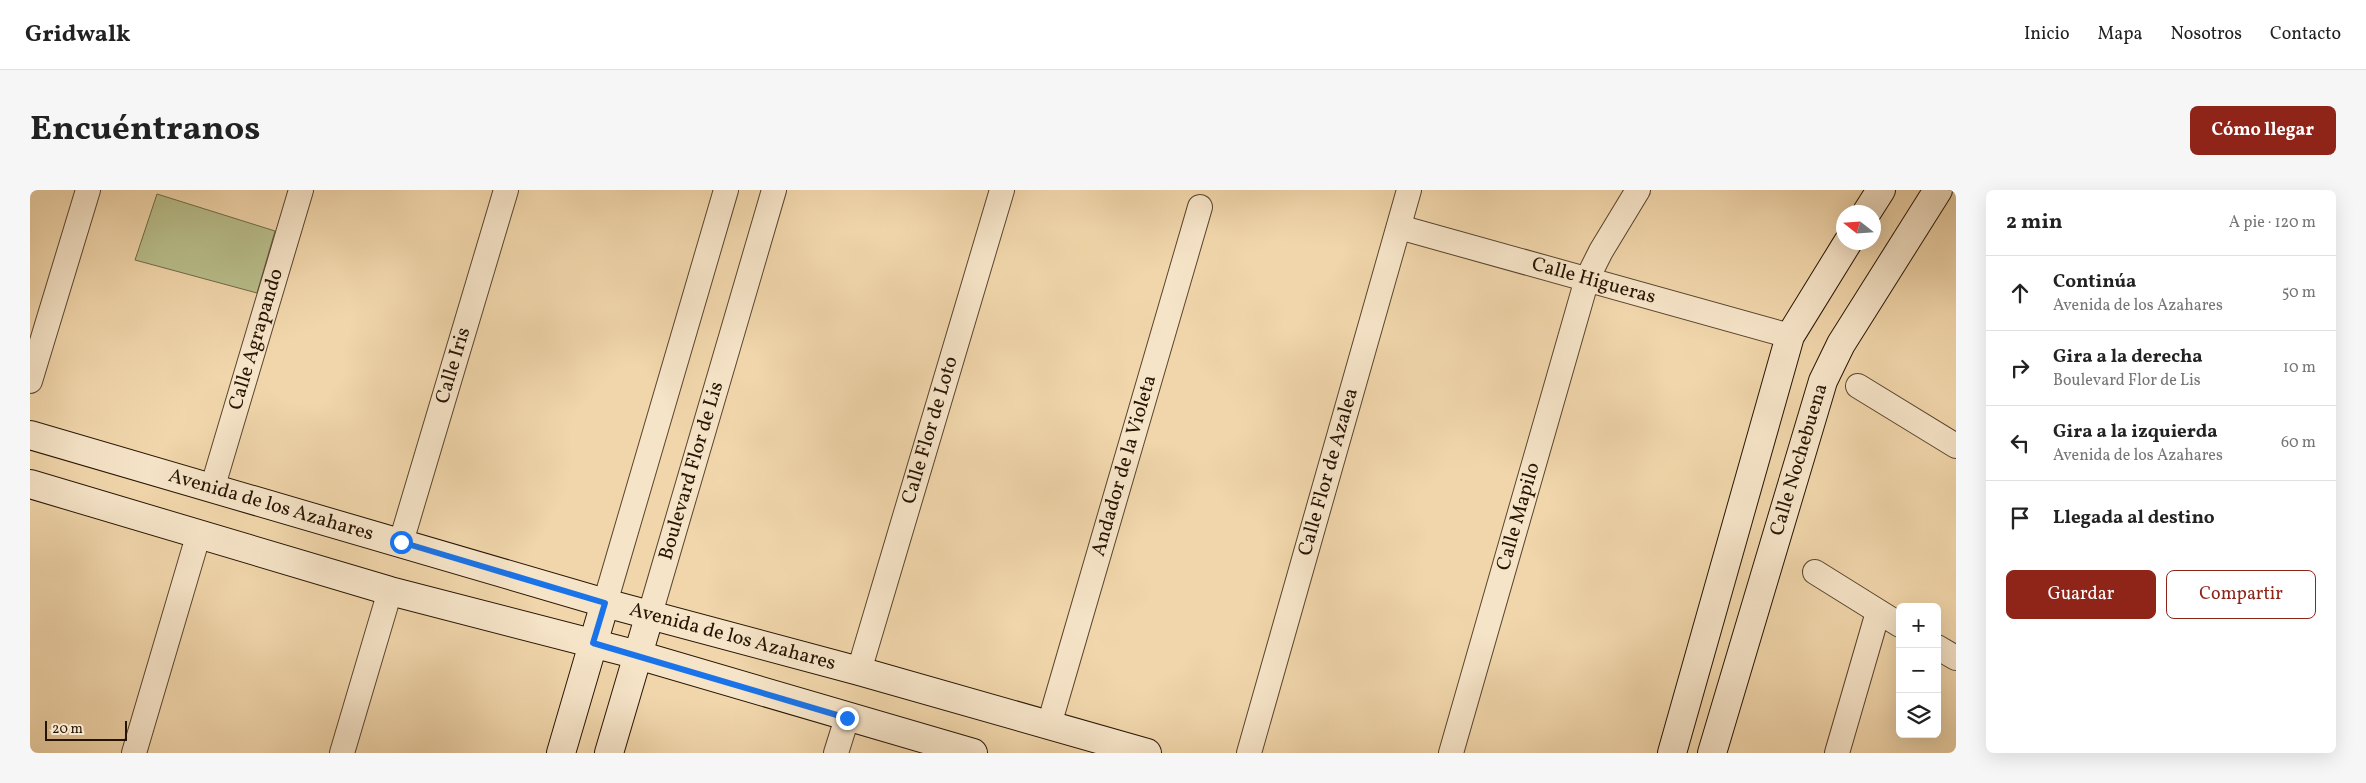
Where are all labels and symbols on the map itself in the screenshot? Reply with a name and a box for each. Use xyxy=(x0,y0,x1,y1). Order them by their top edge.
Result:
north arrow xyxy=(1836,205,1881,250)
street label: Calle Higueras xyxy=(1528,251,1659,312)
street label: Calle Agrapando xyxy=(222,265,291,414)
street label: Calle Iris xyxy=(429,324,478,407)
street label: Calle Flor de Loto xyxy=(895,353,966,508)
street label: Andador de la Violeta xyxy=(1085,372,1164,560)
street label: Boulevard Flor de Lis xyxy=(652,378,731,564)
street label: Calle Nochebuena xyxy=(1764,380,1835,539)
street label: Calle Flor de Azalea xyxy=(1292,385,1366,559)
street label: Calle Mapilo xyxy=(1490,459,1548,574)
street label: Avenida de los Azahares xyxy=(165,462,377,549)
route start xyxy=(390,531,413,554)
street label: Avenida de los Azahares xyxy=(626,596,839,678)
route end xyxy=(836,707,859,730)
scale bar xyxy=(45,718,128,741)

